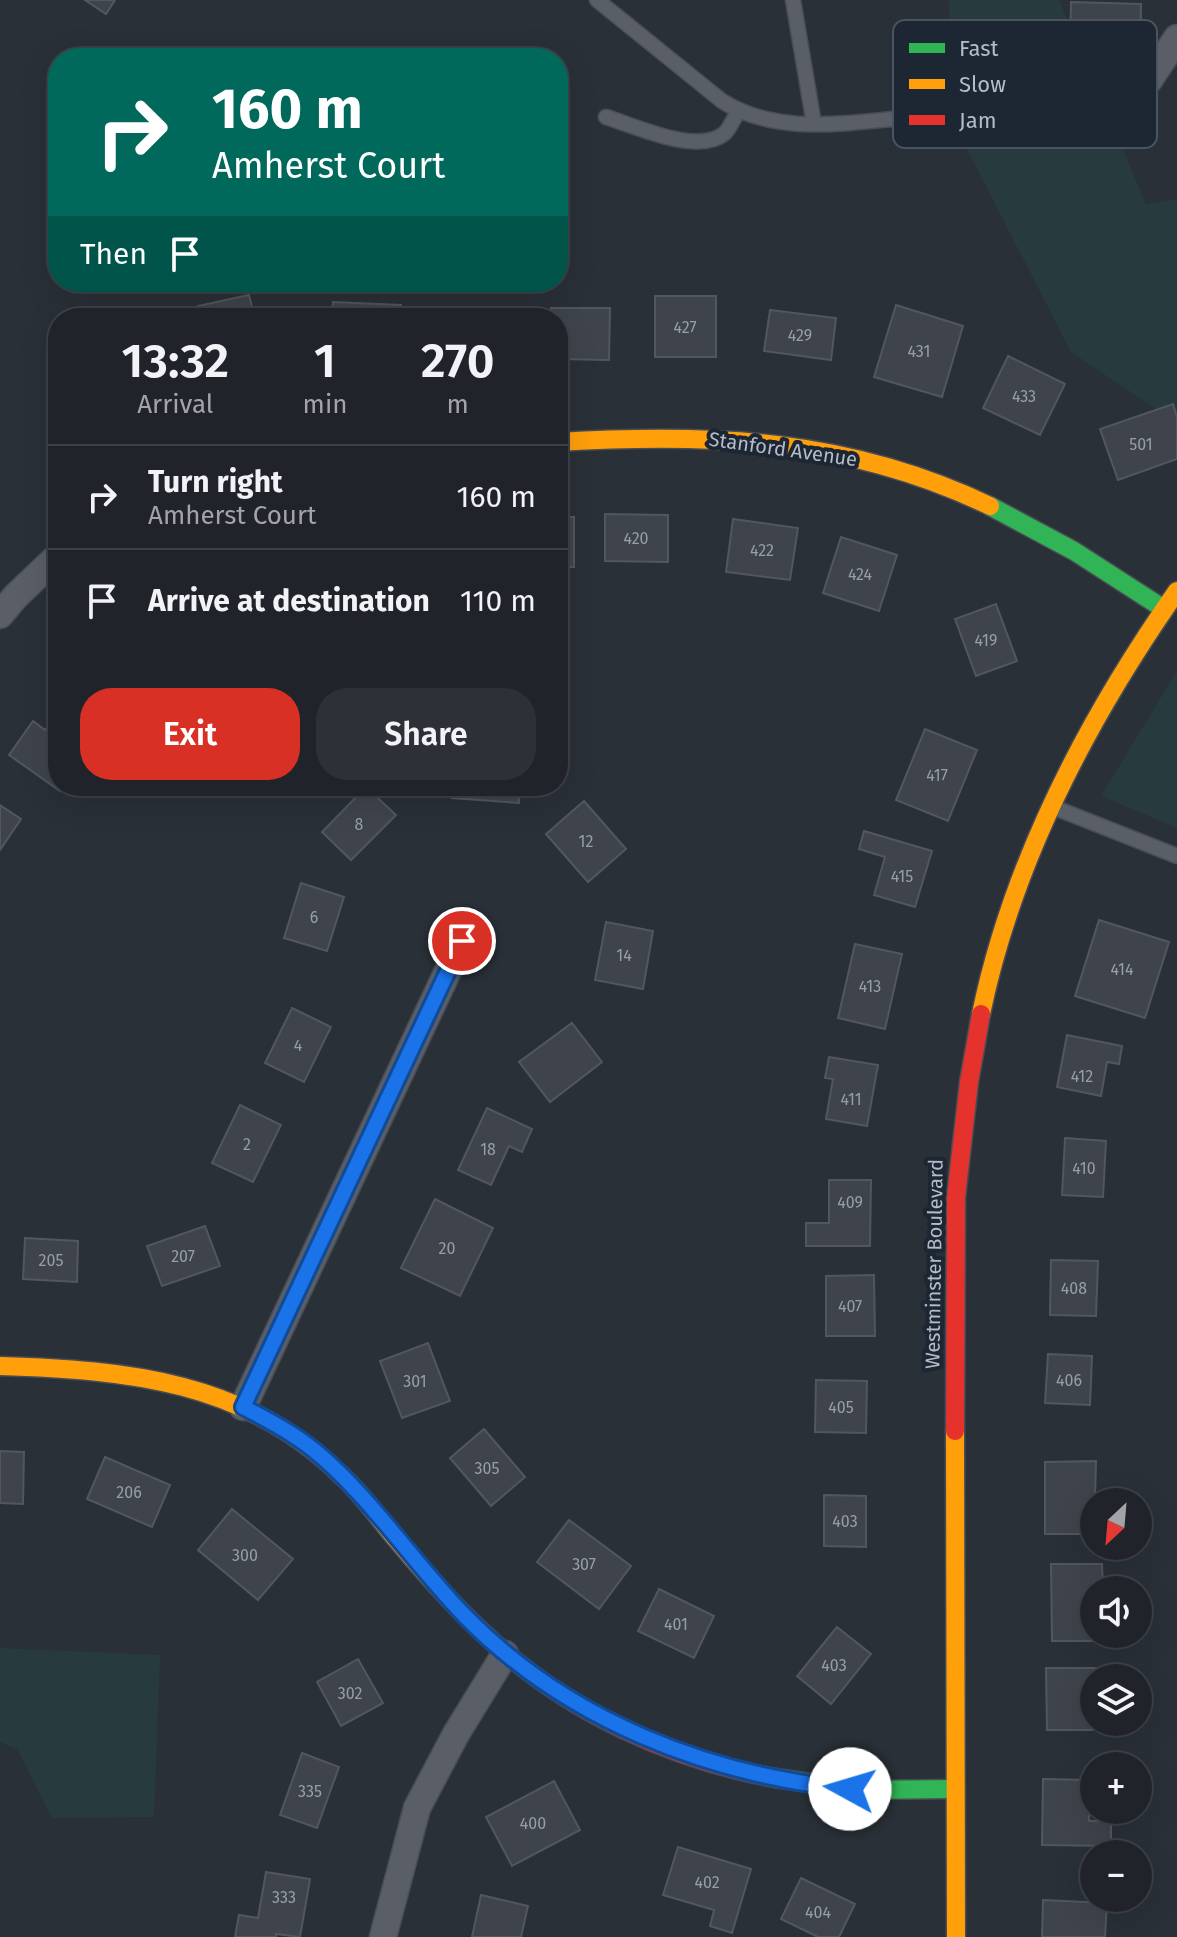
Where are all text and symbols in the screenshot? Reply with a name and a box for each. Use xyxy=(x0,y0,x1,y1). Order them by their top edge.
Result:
legend xyxy=(893,20,1157,148)
text: Fast xyxy=(959,35,999,62)
text: Slow xyxy=(959,71,1006,98)
text: 160 m xyxy=(212,76,363,143)
icon: right xyxy=(80,80,184,184)
text: Jam xyxy=(959,107,997,134)
text: Amherst Court xyxy=(212,144,445,188)
icon: arrive xyxy=(163,232,207,276)
text: Then xyxy=(80,236,147,272)
house number: 427 xyxy=(673,318,697,337)
house number: 429 xyxy=(788,326,812,345)
text: 13:32 xyxy=(121,332,229,390)
text: 1 xyxy=(314,332,336,390)
text: 270 xyxy=(421,332,494,390)
house number: 431 xyxy=(908,342,930,361)
house number: 433 xyxy=(1012,387,1036,406)
text: Arrival xyxy=(137,389,213,420)
text: min xyxy=(303,389,347,420)
text: m xyxy=(447,389,469,420)
street label: Stanford Avenue xyxy=(707,427,859,471)
house number: 501 xyxy=(1129,435,1153,454)
text: Turn right xyxy=(148,464,283,500)
icon: right xyxy=(80,475,124,519)
text: 160 m xyxy=(457,479,536,515)
text: Amherst Court xyxy=(148,500,316,531)
house number: 420 xyxy=(623,529,649,548)
house number: 422 xyxy=(750,541,774,560)
house number: 424 xyxy=(848,565,873,584)
icon: arrive xyxy=(80,579,124,623)
text: Arrive at destination xyxy=(148,583,430,619)
text: 110 m xyxy=(460,583,536,619)
house number: 419 xyxy=(975,631,997,650)
button: Exit xyxy=(80,688,300,780)
button: Share xyxy=(316,688,536,780)
house number: 417 xyxy=(926,766,948,785)
house number: 8 xyxy=(355,815,364,834)
house number: 12 xyxy=(579,832,593,851)
house number: 415 xyxy=(891,867,913,886)
pin xyxy=(428,907,496,975)
house number: 6 xyxy=(310,908,318,927)
icon: arrive xyxy=(440,919,484,963)
house number: 14 xyxy=(616,946,632,965)
house number: 414 xyxy=(1110,960,1134,979)
house number: 413 xyxy=(859,977,881,996)
house number: 4 xyxy=(294,1036,303,1055)
house number: 412 xyxy=(1071,1067,1093,1086)
house number: 411 xyxy=(840,1090,862,1109)
house number: 2 xyxy=(243,1135,251,1154)
house number: 18 xyxy=(480,1140,496,1159)
street label: Westminster Boulevard xyxy=(920,1159,948,1369)
house number: 410 xyxy=(1072,1159,1096,1178)
house number: 409 xyxy=(837,1193,863,1212)
house number: 20 xyxy=(439,1239,455,1258)
house number: 207 xyxy=(171,1247,195,1266)
house number: 205 xyxy=(39,1251,63,1270)
house number: 408 xyxy=(1061,1279,1087,1298)
house number: 407 xyxy=(838,1297,862,1316)
house number: 406 xyxy=(1056,1371,1082,1390)
house number: 301 xyxy=(403,1372,427,1391)
house number: 405 xyxy=(828,1398,854,1417)
house number: 305 xyxy=(475,1459,499,1478)
house number: 206 xyxy=(116,1483,142,1502)
north arrow xyxy=(1080,1488,1152,1560)
map controls xyxy=(1080,1488,1152,1912)
house number: 403 xyxy=(832,1512,858,1531)
house number: 300 xyxy=(232,1546,258,1565)
house number: 307 xyxy=(572,1555,596,1574)
button: sound xyxy=(1080,1576,1152,1648)
house number: 401 xyxy=(664,1615,688,1634)
house number: 403 xyxy=(821,1656,847,1675)
button: layers xyxy=(1080,1664,1152,1736)
house number: 302 xyxy=(338,1684,362,1703)
position arrow xyxy=(808,1747,892,1831)
button: + xyxy=(1080,1752,1152,1824)
house number: 335 xyxy=(298,1782,322,1801)
house number: 400 xyxy=(520,1814,546,1833)
button: − xyxy=(1080,1840,1152,1912)
house number: 402 xyxy=(694,1873,720,1892)
house number: 333 xyxy=(272,1888,296,1907)
house number: 404 xyxy=(805,1903,831,1922)

